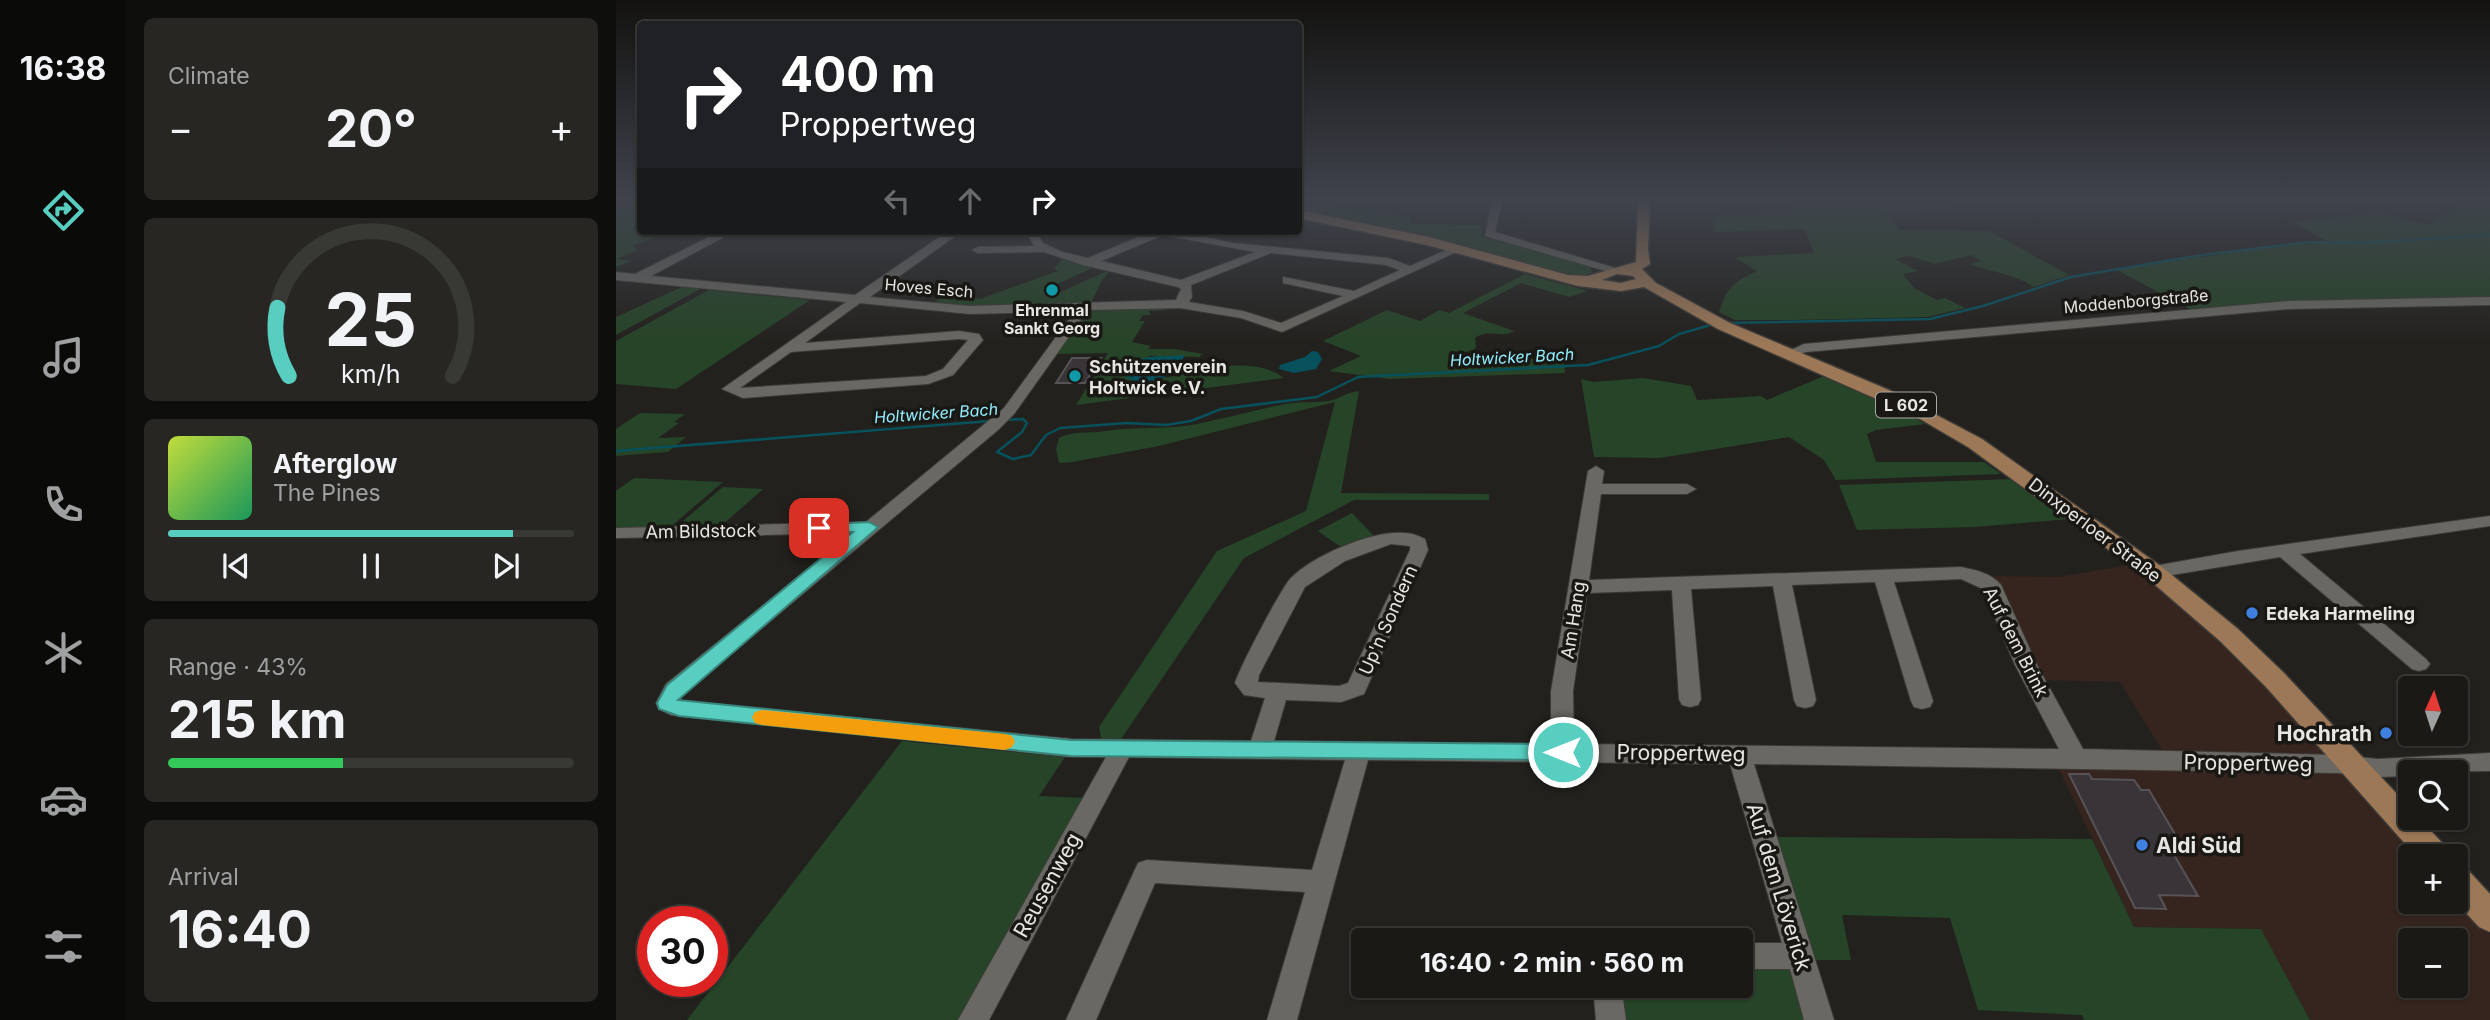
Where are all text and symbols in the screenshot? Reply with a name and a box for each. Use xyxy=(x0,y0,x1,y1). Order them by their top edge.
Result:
text: 400 m xyxy=(780,45,936,104)
text: 16:38 xyxy=(20,49,106,88)
icon: right xyxy=(665,49,756,140)
text: Climate xyxy=(168,62,250,90)
text: 20° xyxy=(325,97,417,160)
text: − xyxy=(168,105,193,151)
text: + xyxy=(549,105,574,151)
text: Proppertweg xyxy=(780,105,976,144)
icon: left xyxy=(878,182,916,220)
icon: ahead xyxy=(951,182,989,220)
icon: right xyxy=(1024,182,1062,220)
icon: directions xyxy=(39,186,88,235)
street label: Hoves Esch xyxy=(884,274,974,302)
text: 25 xyxy=(325,275,417,364)
marker: Ehrenmal Sankt Georg xyxy=(1044,282,1060,298)
street label: Moddenborgstraße xyxy=(2063,285,2209,317)
place label: Ehrenmal Sankt Georg xyxy=(1004,300,1100,338)
icon: music xyxy=(39,333,88,382)
water label: Holtwicker Bach xyxy=(1449,344,1575,370)
place label: Schützenverein Holtwick e.V. xyxy=(1089,356,1227,398)
text: km/h xyxy=(341,358,401,388)
marker: Schützenverein Holtwick e.V. xyxy=(1067,368,1083,384)
road number: L 602 xyxy=(1876,392,1936,418)
water label: Holtwicker Bach xyxy=(873,399,999,427)
text: Afterglow xyxy=(273,448,397,479)
street label: Dinxperloer Straße xyxy=(2025,474,2165,586)
text: The Pines xyxy=(273,479,381,507)
icon: phone xyxy=(39,480,88,529)
pin xyxy=(789,498,849,558)
icon: arrive xyxy=(800,509,838,547)
street label: Am Bildstock xyxy=(645,520,757,542)
icon: previous xyxy=(217,547,255,585)
icon: pause xyxy=(352,547,390,585)
icon: next xyxy=(487,547,525,585)
street label: Up'n Sondern xyxy=(1355,562,1421,678)
street label: Am Hang xyxy=(1556,580,1590,660)
street label: Auf dem Brink xyxy=(1979,583,2053,701)
place label: Edeka Harmeling xyxy=(2266,603,2415,624)
marker: Edeka Harmeling xyxy=(2244,605,2260,621)
icon: climate xyxy=(39,628,88,677)
text: Range · 43% xyxy=(168,653,308,681)
north arrow xyxy=(2398,676,2468,746)
map controls xyxy=(2398,676,2468,998)
text: 215 km xyxy=(168,688,346,751)
position arrow xyxy=(1526,715,1600,789)
place label: Hochrath xyxy=(2277,721,2372,746)
marker: Hochrath xyxy=(2378,725,2394,741)
street label: Proppertweg xyxy=(1616,739,1746,767)
street label: Proppertweg xyxy=(2183,749,2313,777)
button: search xyxy=(2398,760,2468,830)
icon: car xyxy=(39,775,88,824)
street label: Auf dem Löverick xyxy=(1742,800,1817,975)
street label: Reusenweg xyxy=(1008,828,1086,942)
place label: Aldi Süd xyxy=(2156,833,2241,858)
marker: Aldi Süd xyxy=(2134,837,2150,853)
button: + xyxy=(2398,844,2468,914)
text: Arrival xyxy=(168,863,239,891)
text: 16:40 xyxy=(168,898,312,961)
speed limit sign: 30 xyxy=(637,906,728,997)
icon: filters xyxy=(39,922,88,971)
button: − xyxy=(2398,928,2468,998)
text: 16:40 · 2 min · 560 m xyxy=(1420,947,1684,978)

